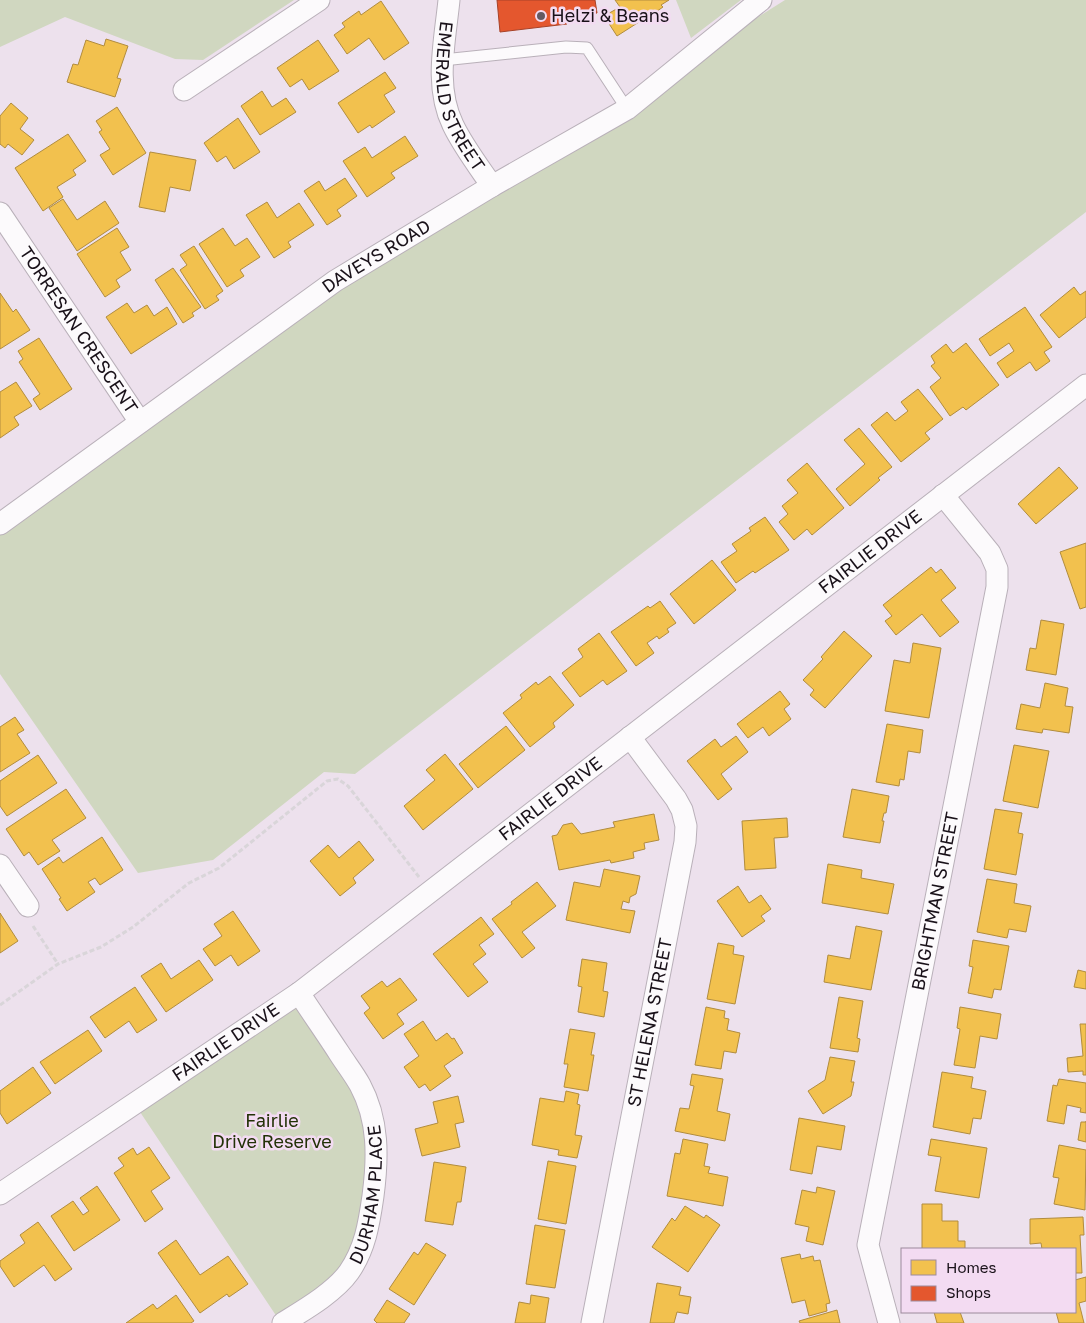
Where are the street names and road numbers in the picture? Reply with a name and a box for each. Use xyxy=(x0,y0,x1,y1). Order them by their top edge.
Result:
street label: EMERALD STREET xyxy=(432,20,490,175)
street label: DAVEYS ROAD xyxy=(317,214,434,297)
street label: TORRESAN CRESCENT xyxy=(16,242,143,417)
street label: FAIRLIE DRIVE xyxy=(814,504,926,598)
street label: FAIRLIE DRIVE xyxy=(494,751,606,845)
street label: BRIGHTMAN STREET xyxy=(906,810,963,992)
street label: ST HELENA STREET xyxy=(622,936,676,1109)
street label: FAIRLIE DRIVE xyxy=(167,998,283,1085)
street label: DURHAM PLACE xyxy=(344,1124,386,1268)

